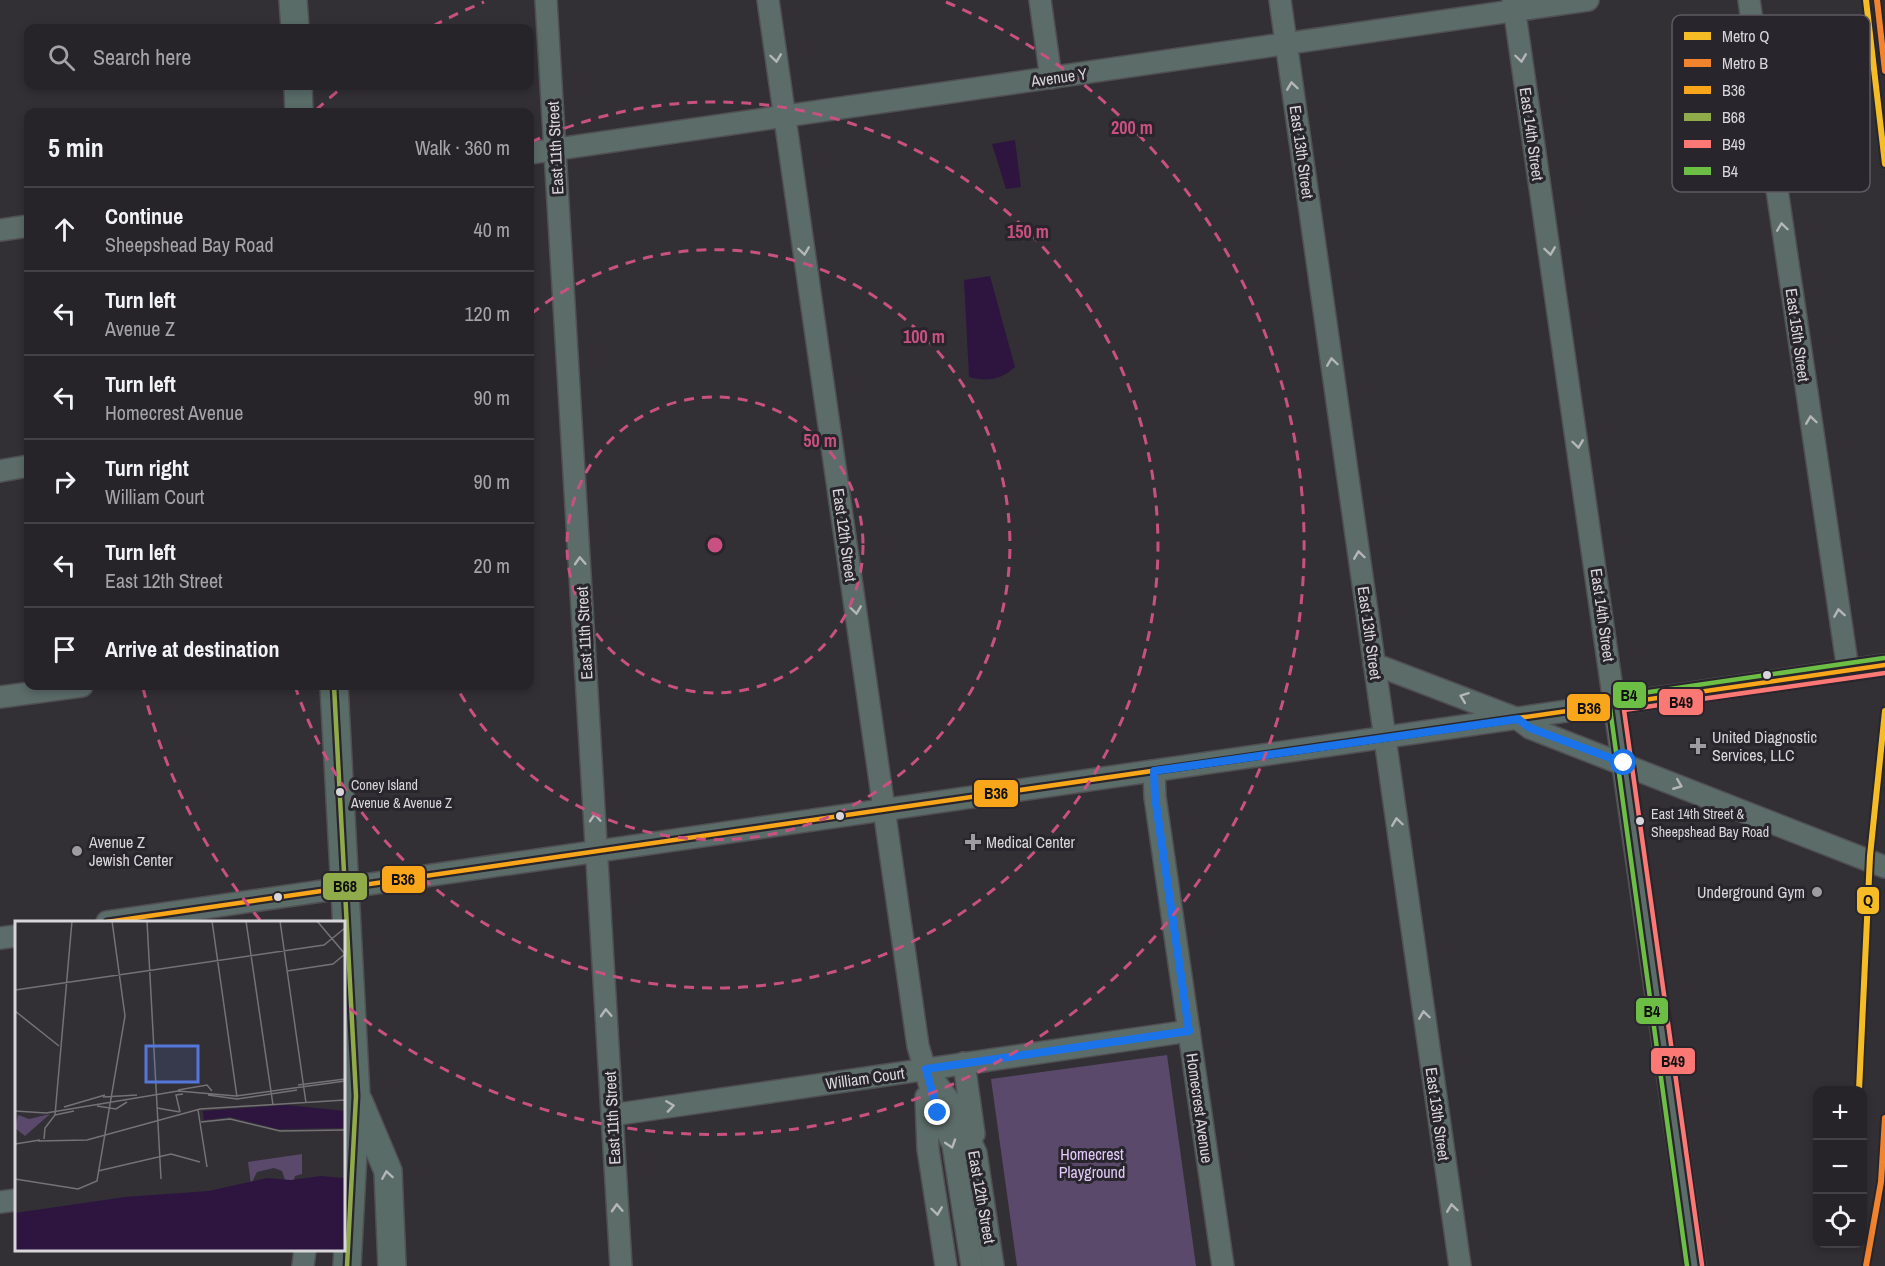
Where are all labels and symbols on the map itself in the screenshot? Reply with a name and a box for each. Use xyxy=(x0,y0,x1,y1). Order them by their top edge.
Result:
legend xyxy=(1672,15,1870,192)
text: Metro Q xyxy=(1722,25,1769,47)
text: Metro B xyxy=(1722,52,1768,74)
one-way arrow xyxy=(770,53,782,63)
one-way arrow xyxy=(1515,53,1527,63)
street label: Avenue Y xyxy=(1029,62,1089,92)
text: B36 xyxy=(1722,79,1745,101)
one-way arrow xyxy=(1287,81,1299,90)
street label: East 14th Street xyxy=(1515,86,1549,182)
street label: East 11th Street xyxy=(542,101,568,195)
street label: East 13th Street xyxy=(1285,104,1319,200)
text: B68 xyxy=(1722,106,1745,128)
text: 200 m xyxy=(1111,115,1153,140)
text: B49 xyxy=(1722,133,1745,155)
text: B4 xyxy=(1722,160,1738,182)
text: 150 m xyxy=(1007,219,1049,244)
one-way arrow xyxy=(1777,222,1789,231)
one-way arrow xyxy=(797,246,809,256)
one-way arrow xyxy=(1543,246,1555,255)
street label: East 15th Street xyxy=(1781,287,1815,383)
text: 100 m xyxy=(903,324,945,349)
one-way arrow xyxy=(1326,357,1338,367)
one-way arrow xyxy=(1805,415,1817,424)
text: 50 m xyxy=(803,428,837,453)
one-way arrow xyxy=(1571,439,1583,448)
street label: East 12th Street xyxy=(828,487,862,583)
centre of rings xyxy=(705,535,725,555)
one-way arrow xyxy=(1354,550,1366,560)
one-way arrow xyxy=(573,556,586,565)
street label: East 14th Street xyxy=(1586,567,1620,663)
street label: East 13th Street xyxy=(1353,585,1387,681)
street label: East 11th Street xyxy=(571,586,597,680)
one-way arrow xyxy=(849,606,861,615)
one-way arrow xyxy=(1834,608,1846,617)
unlabelled marker xyxy=(1761,669,1773,681)
line badge: B4 xyxy=(1612,681,1647,709)
text: B4 xyxy=(1621,684,1638,706)
line badge: B49 xyxy=(1658,688,1704,716)
text: B49 xyxy=(1669,691,1693,713)
one-way arrow xyxy=(1459,692,1469,705)
line badge: B36 xyxy=(1566,693,1611,722)
text: B36 xyxy=(1577,697,1601,719)
place label: United Diagnostic Services, LLC xyxy=(1712,726,1817,766)
marker: United Diagnostic Services, LLC xyxy=(1689,737,1707,755)
route start xyxy=(1610,749,1636,775)
place label: Coney Island Avenue & Avenue Z xyxy=(350,776,452,812)
one-way arrow xyxy=(1672,778,1683,790)
line badge: B36 xyxy=(973,779,1019,808)
text: B36 xyxy=(984,782,1008,804)
marker: Coney Island Avenue & Avenue Z xyxy=(334,786,346,798)
place label: East 14th Street & Sheepshead Bay Road xyxy=(1651,805,1769,841)
unlabelled marker xyxy=(834,810,846,822)
one-way arrow xyxy=(588,814,601,823)
marker: East 14th Street & Sheepshead Bay Road xyxy=(1634,815,1646,827)
one-way arrow xyxy=(1391,817,1403,827)
place label: Avenue Z Jewish Center xyxy=(88,831,173,871)
place label: Medical Center xyxy=(986,831,1076,853)
marker: Medical Center xyxy=(964,833,982,851)
marker: Avenue Z Jewish Center xyxy=(70,844,84,858)
line badge: B36 xyxy=(381,865,426,894)
text: B36 xyxy=(391,868,415,890)
line badge: B68 xyxy=(322,872,368,901)
text: B68 xyxy=(333,875,357,897)
place label: Underground Gym xyxy=(1697,881,1805,903)
marker: Underground Gym xyxy=(1810,885,1824,899)
line badge: Q xyxy=(1856,886,1880,915)
text: Q xyxy=(1863,889,1873,911)
unlabelled marker xyxy=(272,891,284,903)
inset map xyxy=(15,921,345,1251)
line badge: B4 xyxy=(1635,997,1669,1025)
text: B4 xyxy=(1644,1000,1661,1022)
one-way arrow xyxy=(600,1008,613,1017)
one-way arrow xyxy=(1419,1010,1431,1020)
line badge: B49 xyxy=(1650,1047,1696,1075)
text: B49 xyxy=(1661,1050,1685,1072)
street label: Homecrest Avenue xyxy=(1181,1052,1219,1164)
street label: William Court xyxy=(824,1062,906,1094)
street label: East 13th Street xyxy=(1421,1066,1455,1162)
street label: East 11th Street xyxy=(599,1071,625,1165)
route end xyxy=(924,1099,950,1125)
one-way arrow xyxy=(665,1101,674,1113)
one-way arrow xyxy=(944,1138,956,1149)
park label: Homecrest Playground xyxy=(1059,1143,1125,1183)
street label: East 12th Street xyxy=(963,1149,1001,1246)
one-way arrow xyxy=(381,1170,394,1180)
one-way arrow xyxy=(611,1203,624,1212)
one-way arrow xyxy=(1446,1203,1458,1213)
one-way arrow xyxy=(931,1206,943,1215)

